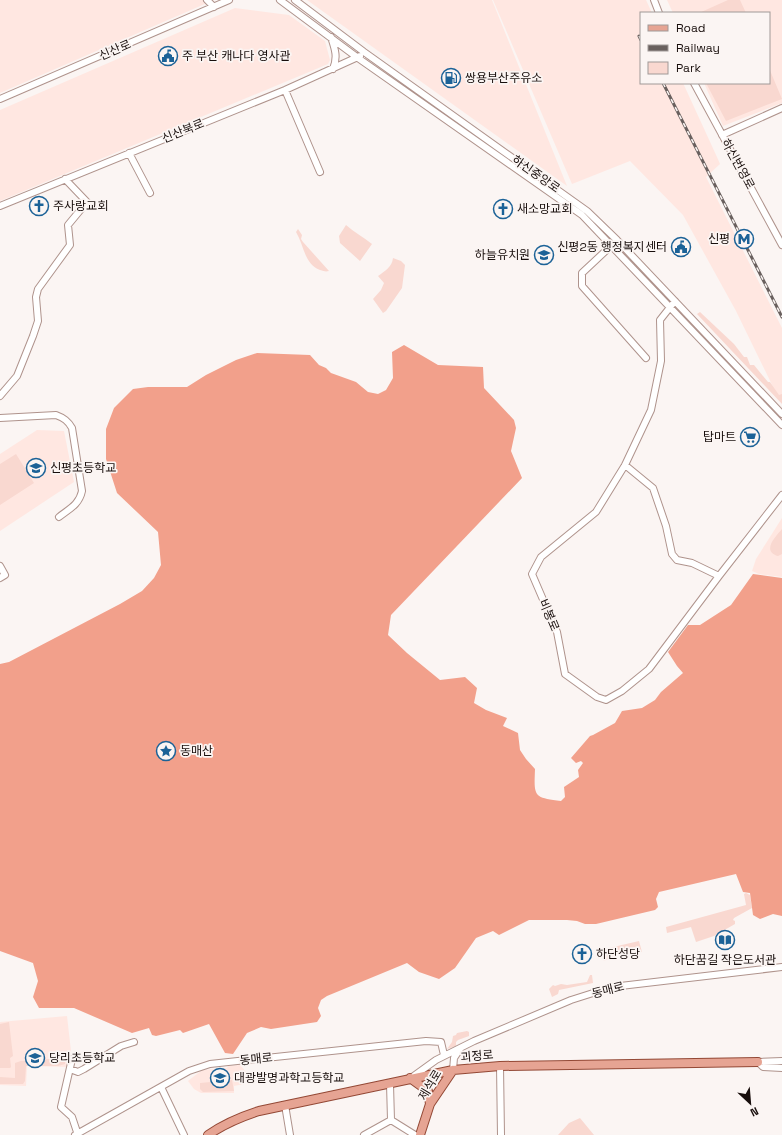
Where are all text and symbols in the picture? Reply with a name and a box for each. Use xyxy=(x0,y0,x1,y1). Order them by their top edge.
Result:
legend xyxy=(640,12,770,84)
text: Road xyxy=(676,20,705,36)
street label: 신산로 xyxy=(97,36,133,64)
text: Railway xyxy=(676,40,720,56)
public building icon: 주 부산 캐나다 영사관 xyxy=(157,45,179,67)
place label: 주 부산 캐나다 영사관 xyxy=(182,48,291,64)
text: Park xyxy=(676,60,701,76)
fuel station icon: 쌍용부산주유소 xyxy=(440,67,462,89)
place label: 쌍용부산주유소 xyxy=(465,70,542,86)
street label: 신산북로 xyxy=(160,115,206,147)
street label: 하신번영로 xyxy=(718,136,758,192)
street label: 하신중앙로 xyxy=(509,152,563,196)
church icon: 주사랑교회 xyxy=(28,195,50,217)
place label: 주사랑교회 xyxy=(53,198,108,214)
church icon: 새소망교회 xyxy=(492,198,514,220)
place label: 새소망교회 xyxy=(517,201,572,217)
metro station icon: 신평 xyxy=(733,228,755,250)
place label: 신평 xyxy=(708,231,730,247)
public building icon: 신평2동 행정복지센터 xyxy=(670,236,692,258)
place label: 신평2동 행정복지센터 xyxy=(557,239,667,255)
school or university icon: 하늘유치원 xyxy=(533,244,555,266)
place label: 하늘유치원 xyxy=(475,247,530,263)
supermarket icon: 탑마트 xyxy=(739,426,761,448)
place label: 탑마트 xyxy=(703,429,736,445)
school or university icon: 신평초등학교 xyxy=(25,457,47,479)
place label: 신평초등학교 xyxy=(50,460,116,476)
street label: 비봉로 xyxy=(535,597,563,633)
place icon: 동매산 xyxy=(155,740,177,762)
place label: 동매산 xyxy=(180,743,213,759)
library icon: 하단꿈길 작은도서관 xyxy=(714,929,736,951)
church icon: 하단성당 xyxy=(571,943,593,965)
place label: 하단성당 xyxy=(596,946,640,962)
place label: 하단꿈길 작은도서관 xyxy=(674,952,776,968)
street label: 동매로 xyxy=(590,978,626,1002)
school or university icon: 당리초등학교 xyxy=(24,1047,46,1069)
street label: 괴정로 xyxy=(460,1047,494,1065)
street label: 동매로 xyxy=(239,1049,273,1069)
place label: 당리초등학교 xyxy=(49,1050,115,1066)
school or university icon: 대광발명과학고등학교 xyxy=(209,1067,231,1089)
street label: 제석로 xyxy=(415,1067,445,1103)
place label: 대광발명과학고등학교 xyxy=(234,1070,344,1086)
north arrow xyxy=(730,1083,770,1123)
text: N xyxy=(748,1104,761,1120)

